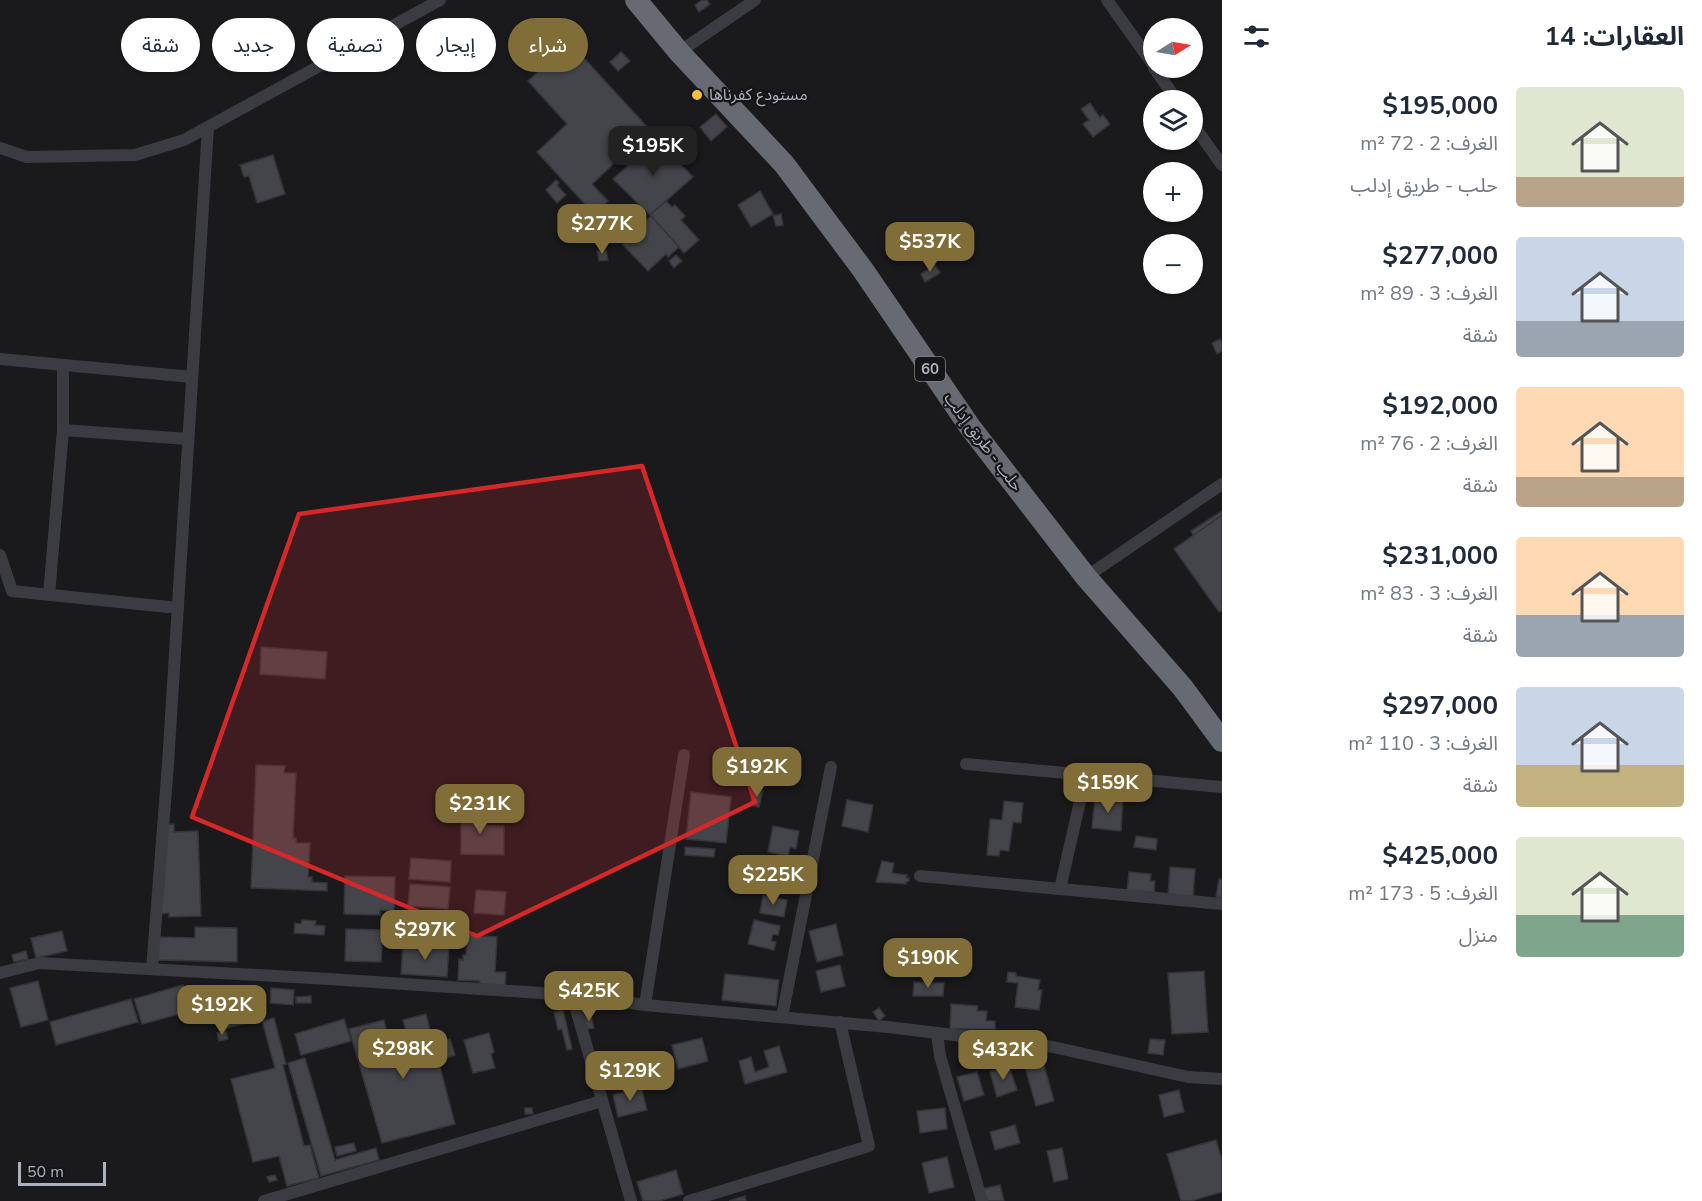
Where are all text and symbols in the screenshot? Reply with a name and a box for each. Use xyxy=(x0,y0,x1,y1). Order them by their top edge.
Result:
chip: شقة xyxy=(121,18,200,72)
chip: جديد xyxy=(212,18,295,72)
chip: تصفية xyxy=(307,18,404,72)
chip: إيجار xyxy=(416,18,496,72)
chip: شراء xyxy=(508,18,588,72)
north arrow xyxy=(1143,18,1203,78)
map controls xyxy=(1143,18,1203,294)
text: العقارات: 14 xyxy=(1544,19,1684,54)
icon: filters xyxy=(1240,20,1273,53)
place label: مستودع كفرناها xyxy=(709,84,808,107)
marker: مستودع كفرناها xyxy=(690,88,704,102)
text: $195,000 xyxy=(1382,88,1498,123)
button: layers xyxy=(1143,90,1203,150)
icon: home xyxy=(1564,111,1636,183)
pin: $195K xyxy=(611,126,695,177)
text: الغرف: 2 · 72 m² xyxy=(1360,130,1498,157)
text: $195K xyxy=(622,132,684,159)
button: + xyxy=(1143,162,1203,222)
text: حلب - طريق إدلب xyxy=(1350,172,1498,199)
pin: $277K xyxy=(560,204,644,255)
text: $277K xyxy=(571,210,633,237)
pin: $537K xyxy=(888,222,972,273)
text: $537K xyxy=(899,228,961,255)
button: − xyxy=(1143,234,1203,294)
text: $277,000 xyxy=(1382,238,1498,273)
icon: home xyxy=(1564,261,1636,333)
text: الغرف: 3 · 89 m² xyxy=(1360,280,1498,307)
text: شقة xyxy=(1463,322,1498,349)
road number: 60 xyxy=(915,357,945,381)
street label: حلب - طريق إدلب xyxy=(939,388,1027,496)
text: $192,000 xyxy=(1382,388,1498,423)
icon: home xyxy=(1564,411,1636,483)
text: الغرف: 2 · 76 m² xyxy=(1360,430,1498,457)
text: شقة xyxy=(1463,472,1498,499)
text: $231,000 xyxy=(1382,538,1498,573)
icon: home xyxy=(1564,561,1636,633)
text: الغرف: 3 · 83 m² xyxy=(1360,580,1498,607)
text: شقة xyxy=(1463,622,1498,649)
text: $297,000 xyxy=(1382,688,1498,723)
icon: home xyxy=(1564,711,1636,783)
text: الغرف: 3 · 110 m² xyxy=(1348,730,1498,757)
pin: $192K xyxy=(715,747,799,798)
text: $192K xyxy=(726,753,788,780)
pin: $159K xyxy=(1066,763,1150,814)
text: $159K xyxy=(1077,769,1139,796)
text: شقة xyxy=(1463,772,1498,799)
pin: $231K xyxy=(438,784,522,835)
text: $231K xyxy=(449,790,511,817)
text: $425,000 xyxy=(1382,838,1498,873)
pin: $225K xyxy=(731,855,815,906)
text: $225K xyxy=(742,861,804,888)
icon: home xyxy=(1564,861,1636,933)
text: الغرف: 5 · 173 m² xyxy=(1348,880,1498,907)
pin: $297K xyxy=(383,910,467,961)
text: $297K xyxy=(394,916,456,943)
text: منزل xyxy=(1459,922,1498,949)
pin: $190K xyxy=(886,938,970,989)
text: $190K xyxy=(897,944,959,971)
pin: $425K xyxy=(547,971,631,1022)
text: $425K xyxy=(558,977,620,1004)
pin: $192K xyxy=(180,985,264,1036)
text: $192K xyxy=(191,991,253,1018)
pin: $298K xyxy=(361,1029,445,1080)
pin: $432K xyxy=(961,1030,1045,1081)
text: $298K xyxy=(372,1035,434,1062)
text: $432K xyxy=(972,1036,1034,1063)
pin: $129K xyxy=(588,1051,672,1102)
text: $129K xyxy=(599,1057,661,1084)
scale bar xyxy=(18,1159,106,1186)
text: 50 m xyxy=(27,1161,64,1183)

